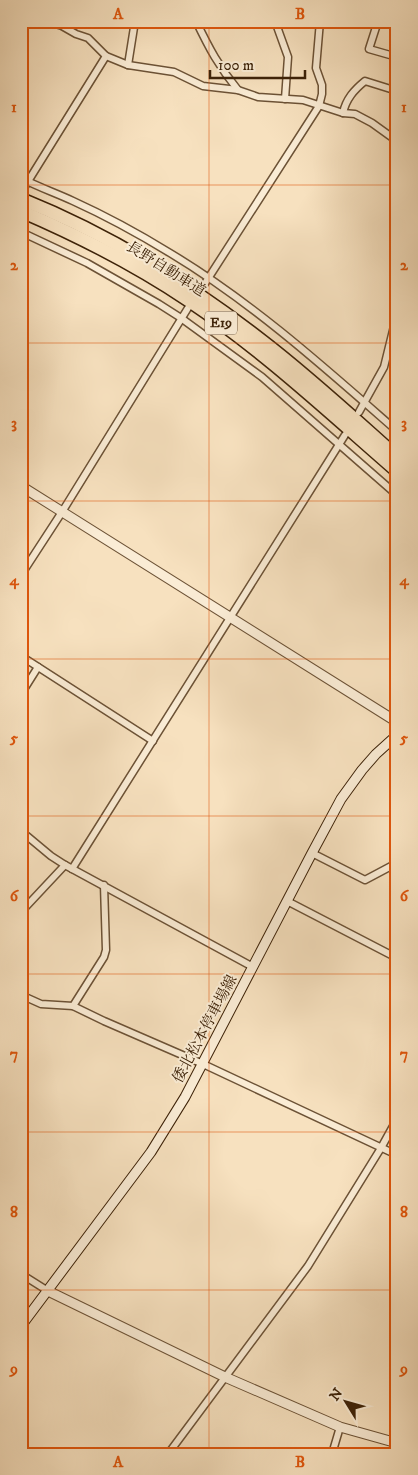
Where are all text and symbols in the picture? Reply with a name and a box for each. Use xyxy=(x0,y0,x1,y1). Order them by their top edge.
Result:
text: A xyxy=(112,4,124,24)
text: B xyxy=(295,4,305,24)
scale bar xyxy=(210,48,306,80)
text: 100 m xyxy=(218,56,254,75)
text: 1 xyxy=(11,97,17,117)
text: 1 xyxy=(401,97,407,117)
street label: 長野自動車道 xyxy=(123,237,209,301)
text: 2 xyxy=(10,255,19,275)
text: 2 xyxy=(400,255,409,275)
road number: E19 xyxy=(205,312,237,334)
text: 3 xyxy=(11,413,17,433)
text: 3 xyxy=(401,413,407,433)
text: 4 xyxy=(8,570,19,590)
text: 4 xyxy=(398,570,409,590)
text: 5 xyxy=(9,728,18,748)
text: 5 xyxy=(399,728,408,748)
text: 6 xyxy=(10,886,20,906)
text: 6 xyxy=(400,886,410,906)
street label: 倭北松本停車場線 xyxy=(168,972,242,1086)
text: 7 xyxy=(10,1044,18,1064)
text: 7 xyxy=(400,1044,408,1064)
text: 8 xyxy=(10,1202,18,1222)
text: 8 xyxy=(400,1202,408,1222)
text: 9 xyxy=(9,1359,18,1379)
text: 9 xyxy=(399,1359,408,1379)
north arrow xyxy=(320,1378,370,1428)
text: N xyxy=(326,1384,347,1405)
text: A xyxy=(112,1452,124,1472)
text: B xyxy=(295,1452,305,1472)

